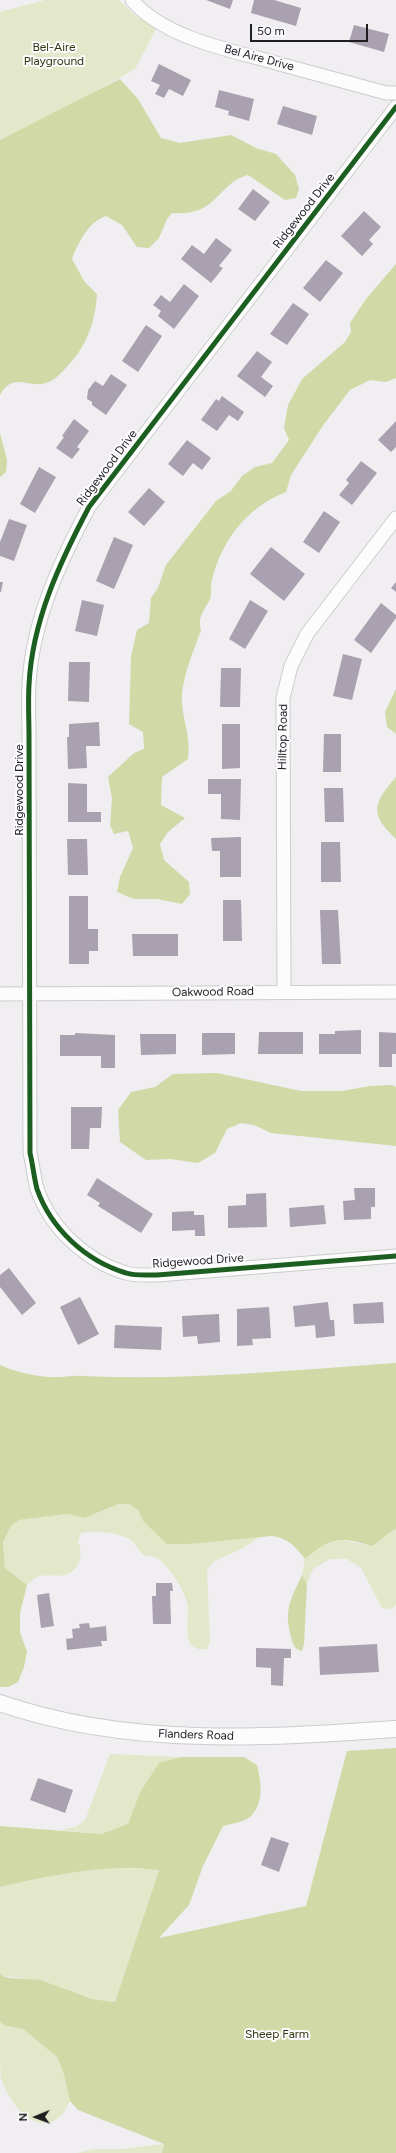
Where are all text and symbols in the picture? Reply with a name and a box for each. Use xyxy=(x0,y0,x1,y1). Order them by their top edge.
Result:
scale bar xyxy=(252,16,370,42)
text: 50 m xyxy=(257,24,285,38)
park label: Bel-Aire Playground xyxy=(24,40,84,68)
street label: Bel Aire Drive xyxy=(223,42,295,74)
street label: Ridgewood Drive xyxy=(270,170,338,252)
street label: Ridgewood Drive xyxy=(74,427,140,509)
street label: Hilltop Road xyxy=(275,704,291,770)
street label: Ridgewood Drive xyxy=(12,744,26,836)
street label: Oakwood Road xyxy=(172,984,254,1000)
street label: Ridgewood Drive xyxy=(152,1251,244,1271)
street label: Flanders Road xyxy=(158,1726,234,1744)
park label: Sheep Farm xyxy=(245,2027,309,2041)
north arrow xyxy=(16,2097,56,2137)
text: N xyxy=(17,2113,30,2122)

